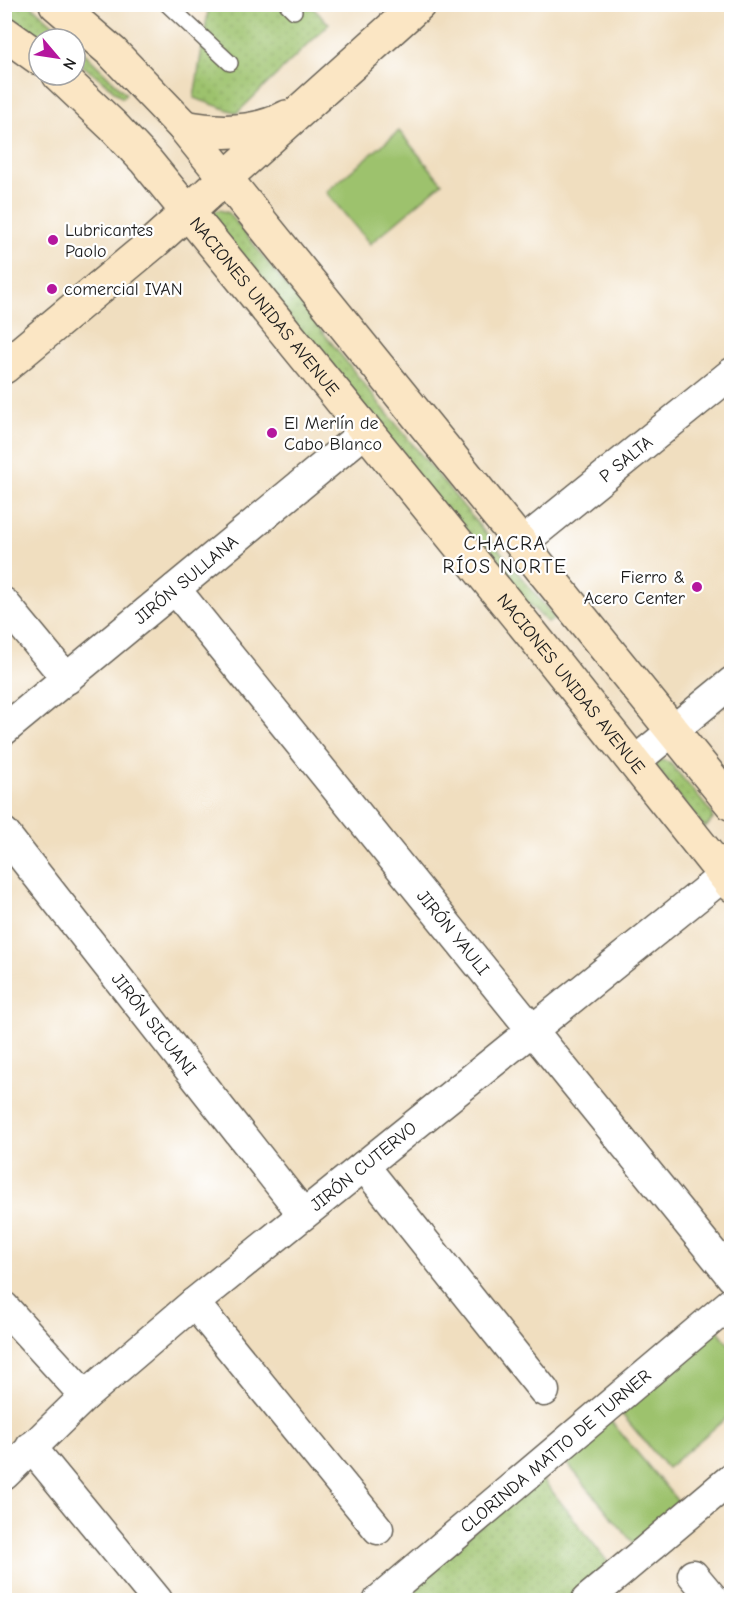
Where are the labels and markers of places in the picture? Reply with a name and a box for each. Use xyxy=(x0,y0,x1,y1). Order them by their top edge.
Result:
place label: Lubricantes Paolo xyxy=(65,220,153,262)
marker: Lubricantes Paolo xyxy=(46,233,60,247)
place label: comercial IVAN xyxy=(64,279,183,300)
marker: comercial IVAN xyxy=(45,282,59,296)
place label: El Merlín de Cabo Blanco xyxy=(284,413,382,455)
marker: El Merlín de Cabo Blanco xyxy=(265,426,279,440)
place label: Fierro & Acero Center xyxy=(584,567,686,609)
marker: Fierro & Acero Center xyxy=(690,580,704,594)

